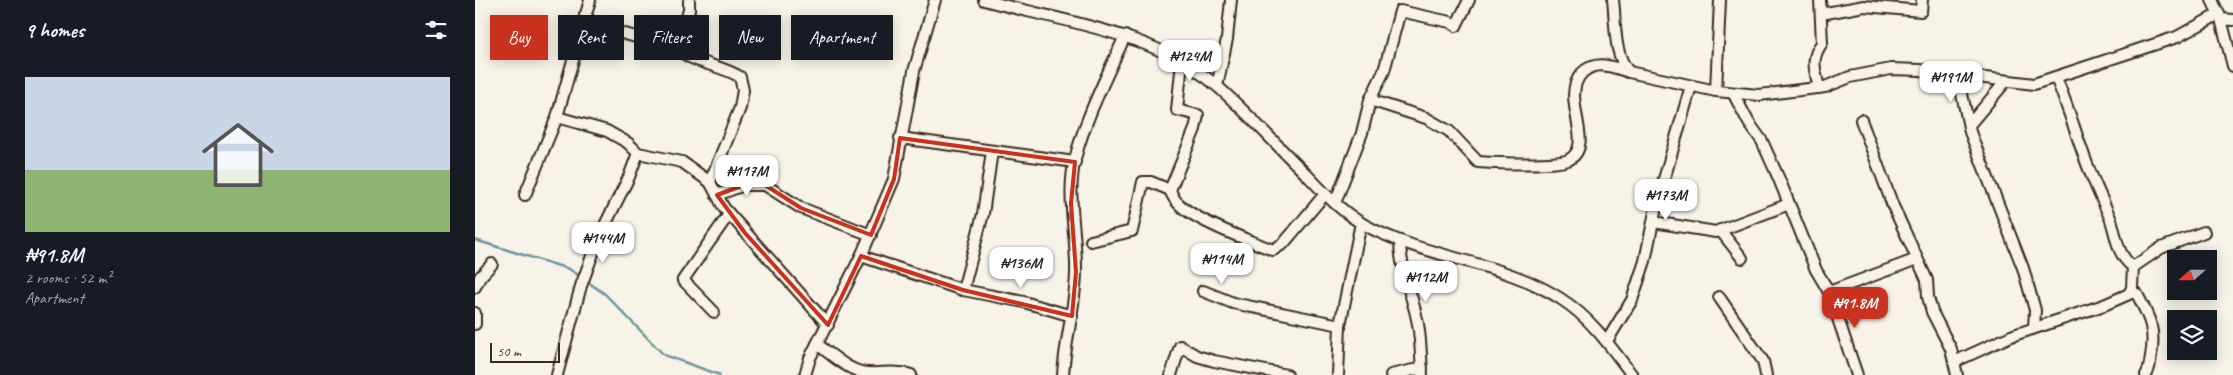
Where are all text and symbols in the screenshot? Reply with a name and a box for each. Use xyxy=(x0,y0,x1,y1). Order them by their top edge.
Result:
chip: Buy xyxy=(490,15,548,60)
chip: Rent xyxy=(558,15,624,60)
chip: Filters xyxy=(634,15,709,60)
chip: New xyxy=(719,15,781,60)
chip: Apartment xyxy=(791,15,893,60)
icon: filters xyxy=(422,16,450,44)
text: 9 homes xyxy=(25,17,84,43)
pin: ₦124M xyxy=(1155,39,1225,82)
text: ₦124M xyxy=(1169,46,1211,66)
pin: ₦191M xyxy=(1916,61,1986,103)
text: ₦191M xyxy=(1931,67,1971,87)
icon: home xyxy=(193,110,283,200)
pin: ₦117M xyxy=(712,154,782,197)
text: ₦117M xyxy=(726,161,768,181)
pin: ₦173M xyxy=(1631,178,1701,221)
text: ₦173M xyxy=(1645,185,1687,205)
pin: ₦144M xyxy=(568,222,638,264)
text: ₦144M xyxy=(582,228,624,248)
text: ₦91.8M xyxy=(25,242,83,268)
pin: ₦114M xyxy=(1187,242,1257,285)
pin: ₦136M xyxy=(986,246,1056,289)
text: ₦114M xyxy=(1201,249,1243,269)
north arrow xyxy=(2167,250,2217,300)
map controls xyxy=(2167,250,2217,360)
text: ₦136M xyxy=(1000,253,1042,273)
pin: ₦112M xyxy=(1391,260,1461,303)
text: ₦112M xyxy=(1405,267,1447,287)
text: 2 rooms · 52 m² xyxy=(25,268,111,288)
pin: ₦91.8M xyxy=(1814,286,1896,329)
text: Apartment xyxy=(25,288,84,308)
text: ₦91.8M xyxy=(1833,293,1877,313)
button: layers xyxy=(2167,310,2217,360)
scale bar xyxy=(490,340,560,363)
text: 50 m xyxy=(497,343,521,360)

